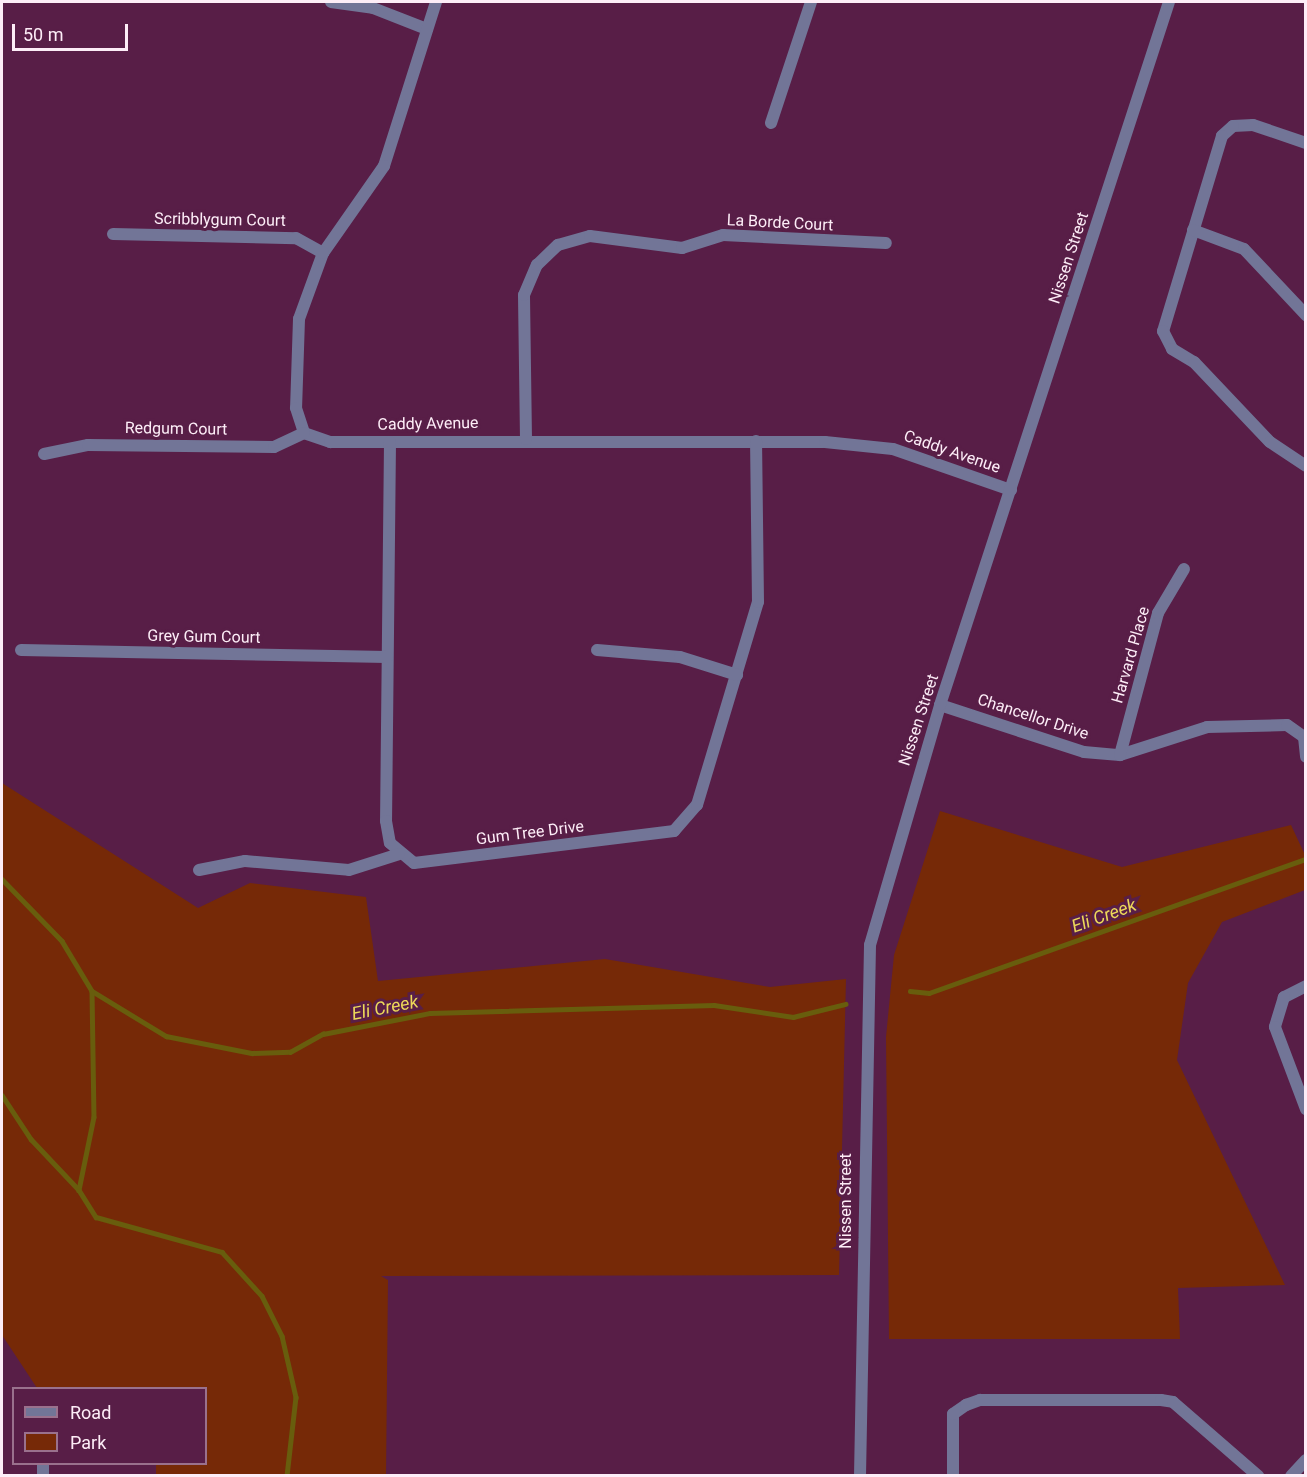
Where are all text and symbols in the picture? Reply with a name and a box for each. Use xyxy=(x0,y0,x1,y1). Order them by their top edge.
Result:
scale bar xyxy=(15,12,130,50)
text: 50 m xyxy=(23,24,63,45)
street label: Scribblygum Court xyxy=(154,209,286,231)
street label: Nissen Street xyxy=(1045,210,1093,306)
street label: La Borde Court xyxy=(726,211,834,235)
street label: Caddy Avenue xyxy=(377,414,479,434)
street label: Redgum Court xyxy=(125,419,227,439)
street label: Caddy Avenue xyxy=(901,426,1003,478)
street label: Harvard Place xyxy=(1108,604,1154,706)
street label: Grey Gum Court xyxy=(147,626,261,648)
street label: Nissen Street xyxy=(895,672,943,768)
street label: Chancellor Drive xyxy=(975,690,1091,744)
street label: Gum Tree Drive xyxy=(475,817,585,849)
water label: Eli Creek xyxy=(1069,894,1139,938)
water label: Eli Creek xyxy=(350,991,420,1025)
street label: Nissen Street xyxy=(836,1153,856,1249)
legend xyxy=(12,1387,207,1465)
text: Road xyxy=(70,1402,111,1423)
text: Park xyxy=(70,1432,106,1453)

